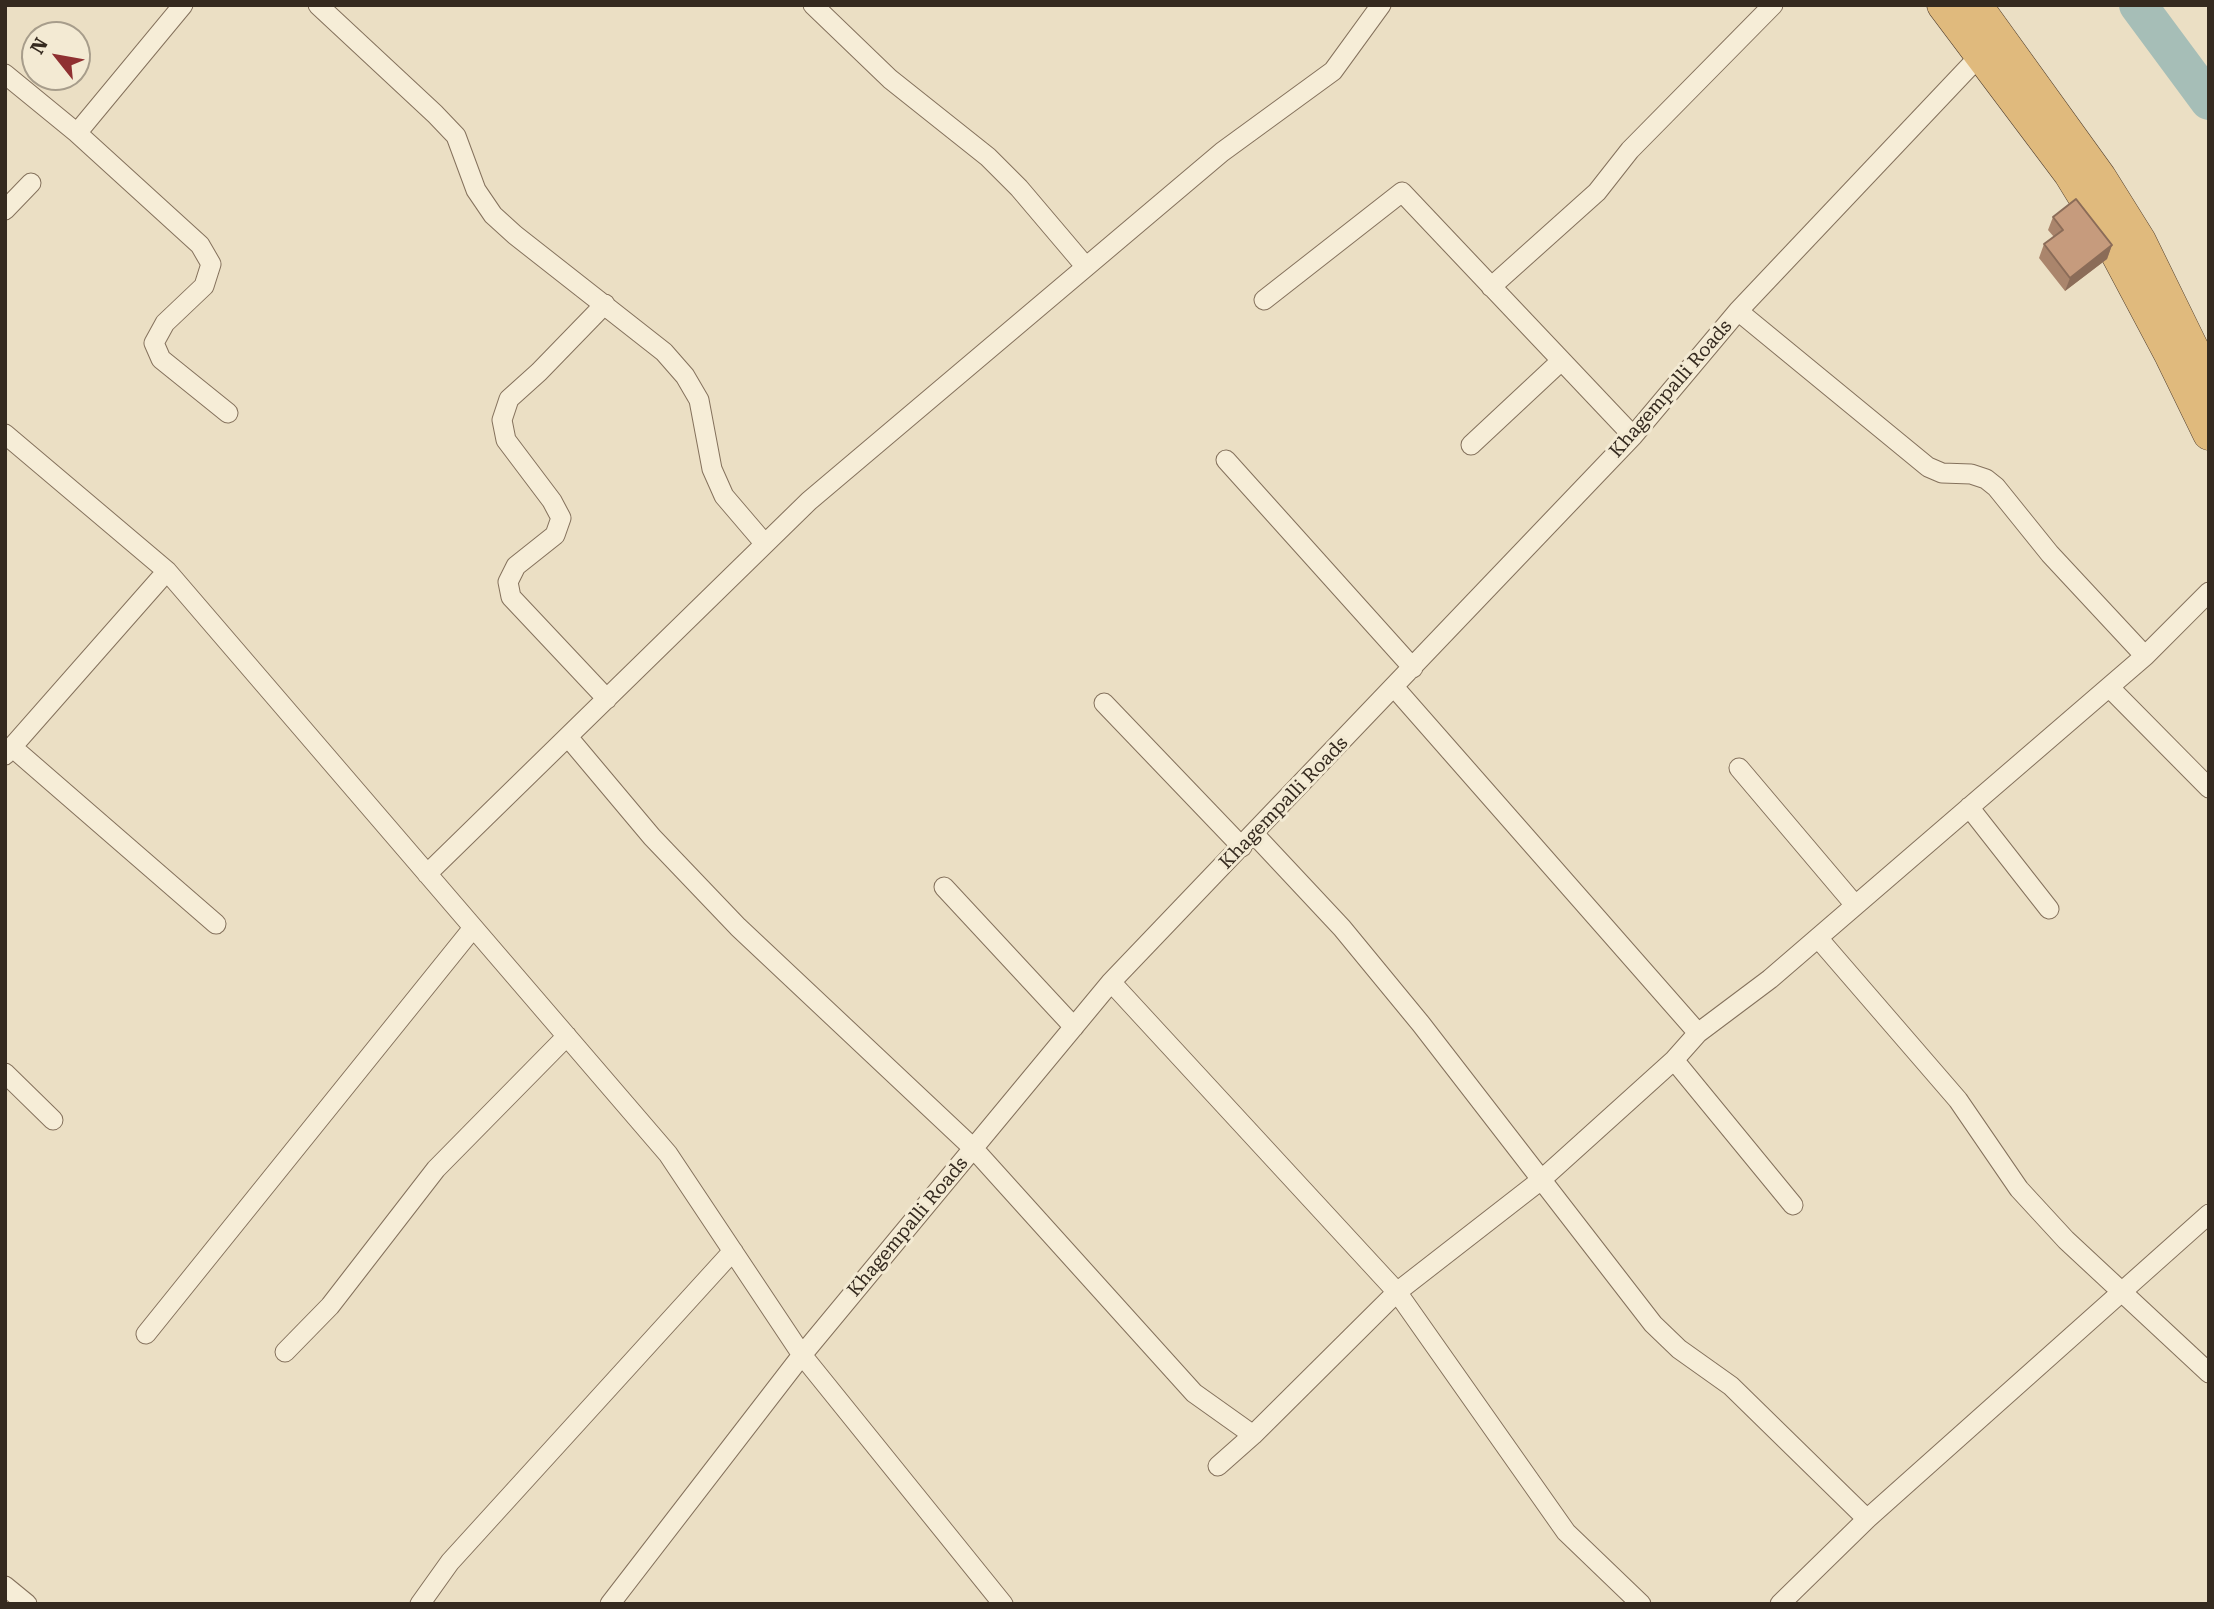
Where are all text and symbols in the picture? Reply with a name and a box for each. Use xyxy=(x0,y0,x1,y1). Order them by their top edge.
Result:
north arrow xyxy=(21,21,91,91)
text: N xyxy=(26,34,53,58)
street label: Khagempalli Roads xyxy=(1605,315,1737,463)
street label: Khagempalli Roads xyxy=(1215,732,1353,874)
street label: Khagempalli Roads xyxy=(843,1153,973,1301)

